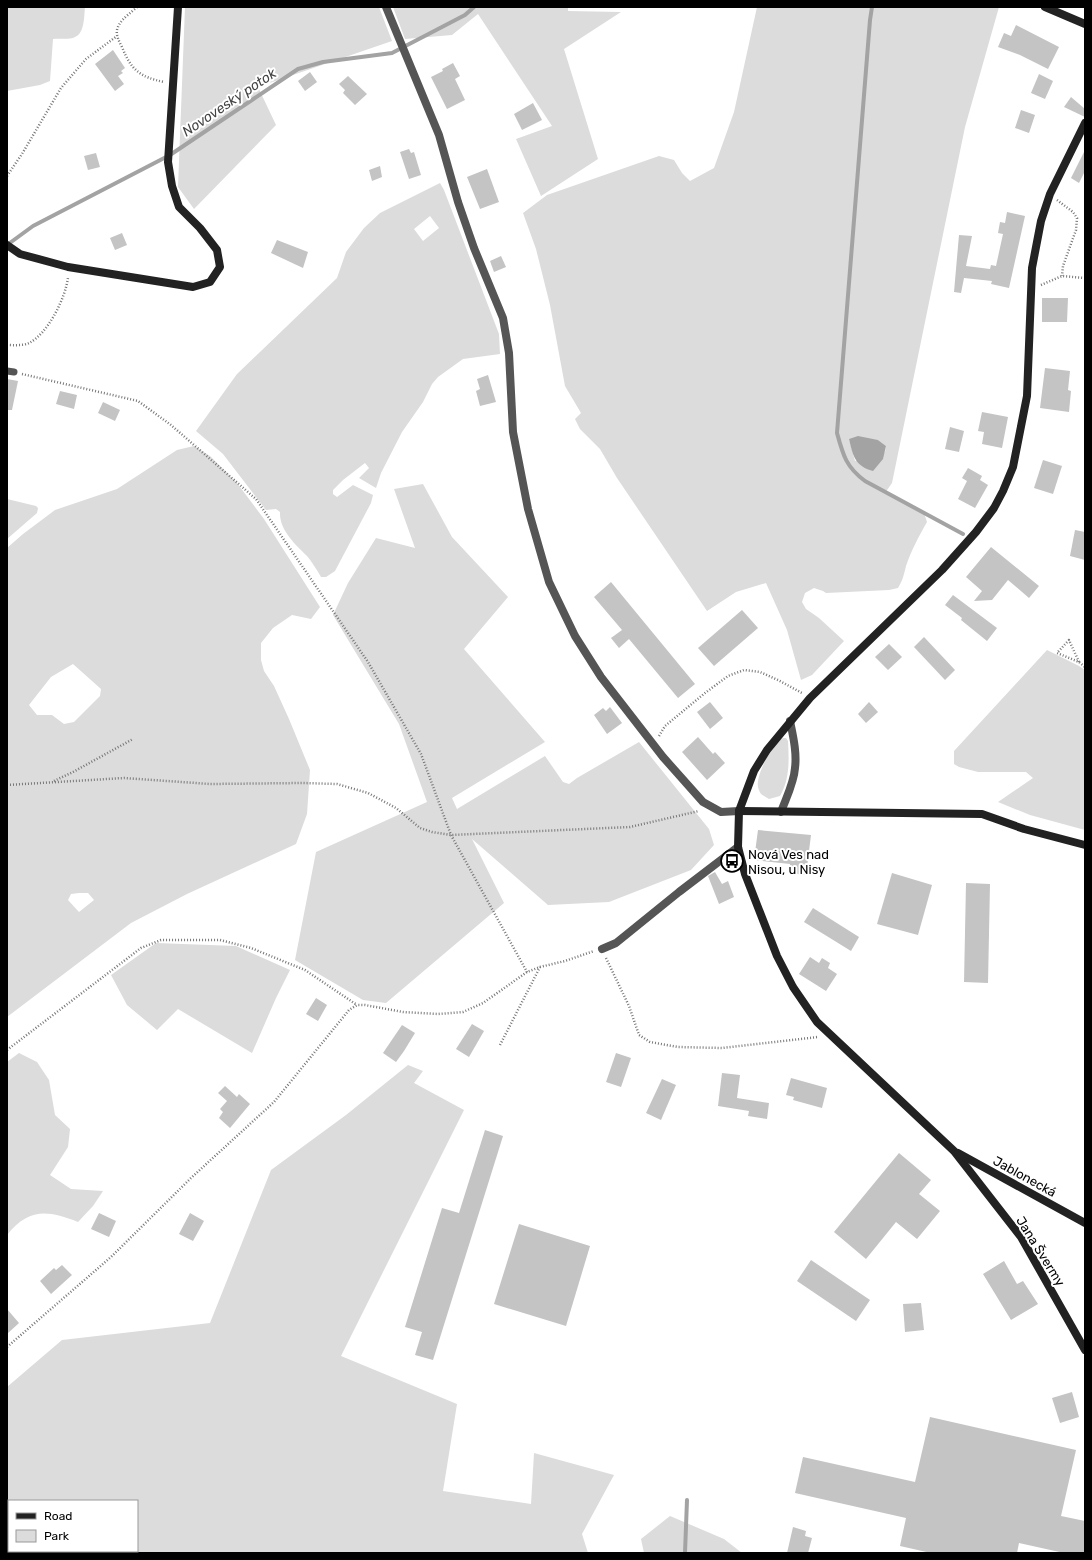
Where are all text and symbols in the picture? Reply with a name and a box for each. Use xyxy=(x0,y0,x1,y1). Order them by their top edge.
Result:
water label: Novoveský potok xyxy=(179,64,280,140)
place label: Nová Ves nad Nisou, u Nisy xyxy=(748,847,829,877)
bus stop icon: Nová Ves nad Nisou, u Nisy xyxy=(719,848,745,874)
street label: Jablonecká xyxy=(991,1153,1059,1200)
street label: Jana Švermy xyxy=(1013,1214,1068,1289)
legend xyxy=(8,1500,138,1552)
text: Road xyxy=(44,1509,72,1523)
text: Park xyxy=(44,1529,70,1543)

